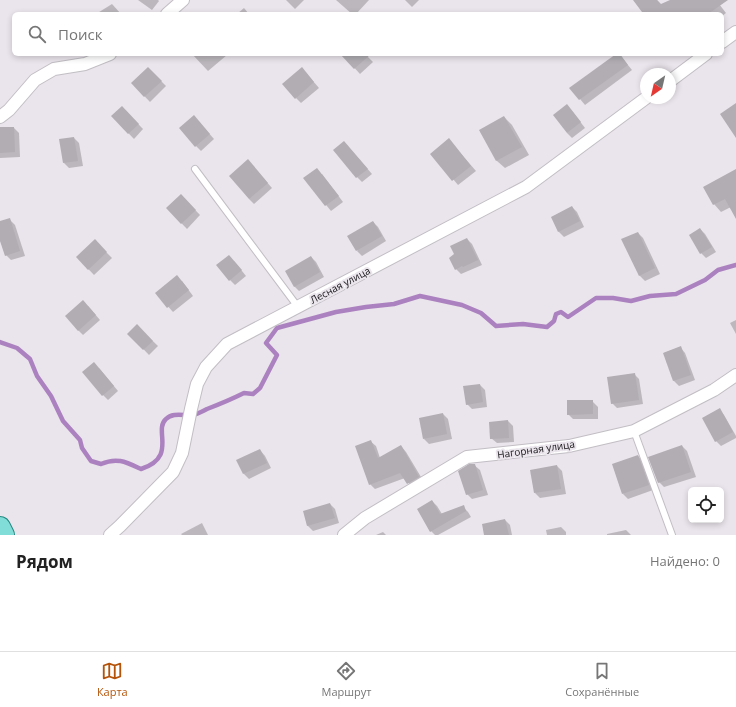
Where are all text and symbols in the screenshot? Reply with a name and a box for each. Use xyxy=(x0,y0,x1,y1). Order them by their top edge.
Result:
search box xyxy=(12,12,724,56)
icon: search xyxy=(26,23,48,45)
text: Поиск xyxy=(58,24,102,44)
north arrow xyxy=(640,68,676,104)
street label: Лесная улица xyxy=(307,263,373,307)
street label: Нагорная улица xyxy=(496,437,576,461)
map controls xyxy=(688,487,724,523)
button: locate xyxy=(688,487,724,523)
text: Рядом xyxy=(16,550,73,573)
text: Найдено: 0 xyxy=(650,552,720,570)
tab: Карта xyxy=(97,660,128,699)
tab: Маршрут xyxy=(322,660,371,699)
tab: Сохранённые xyxy=(565,660,639,699)

